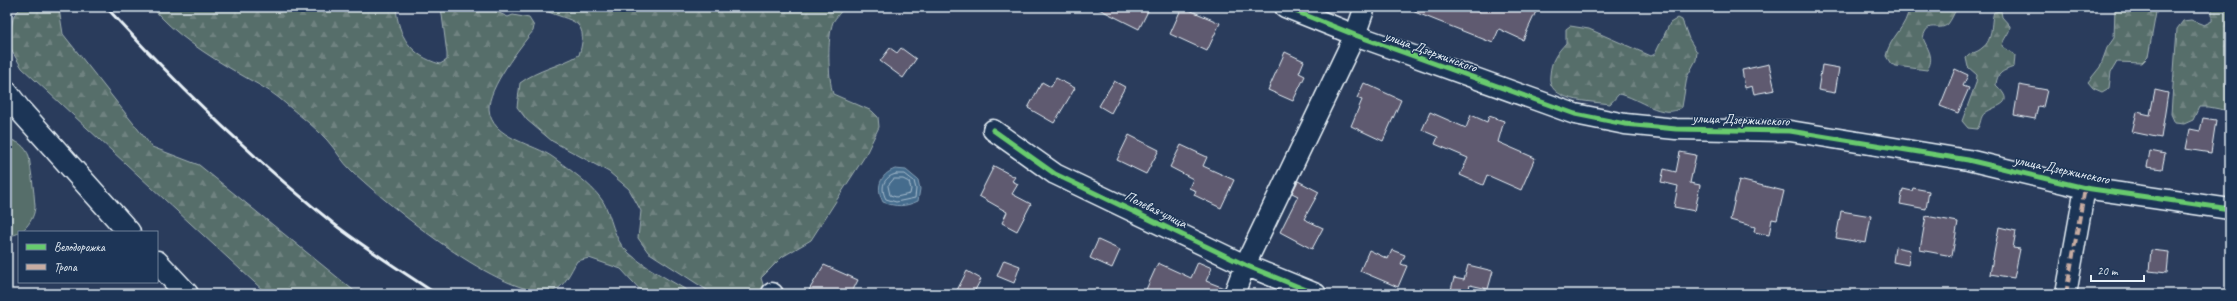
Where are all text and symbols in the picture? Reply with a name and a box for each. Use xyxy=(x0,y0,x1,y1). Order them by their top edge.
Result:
street label: улица Дзержинского xyxy=(1381,27,1480,76)
street label: улица Дзержинского xyxy=(1691,109,1791,130)
street label: улица Дзержинского xyxy=(2012,151,2112,188)
street label: Полевая улица xyxy=(1122,187,1190,232)
legend xyxy=(18,231,158,283)
text: Велодорожка xyxy=(54,239,106,255)
scale bar xyxy=(2091,257,2144,283)
text: Тропа xyxy=(54,259,78,275)
text: 20 m xyxy=(2097,263,2119,279)

